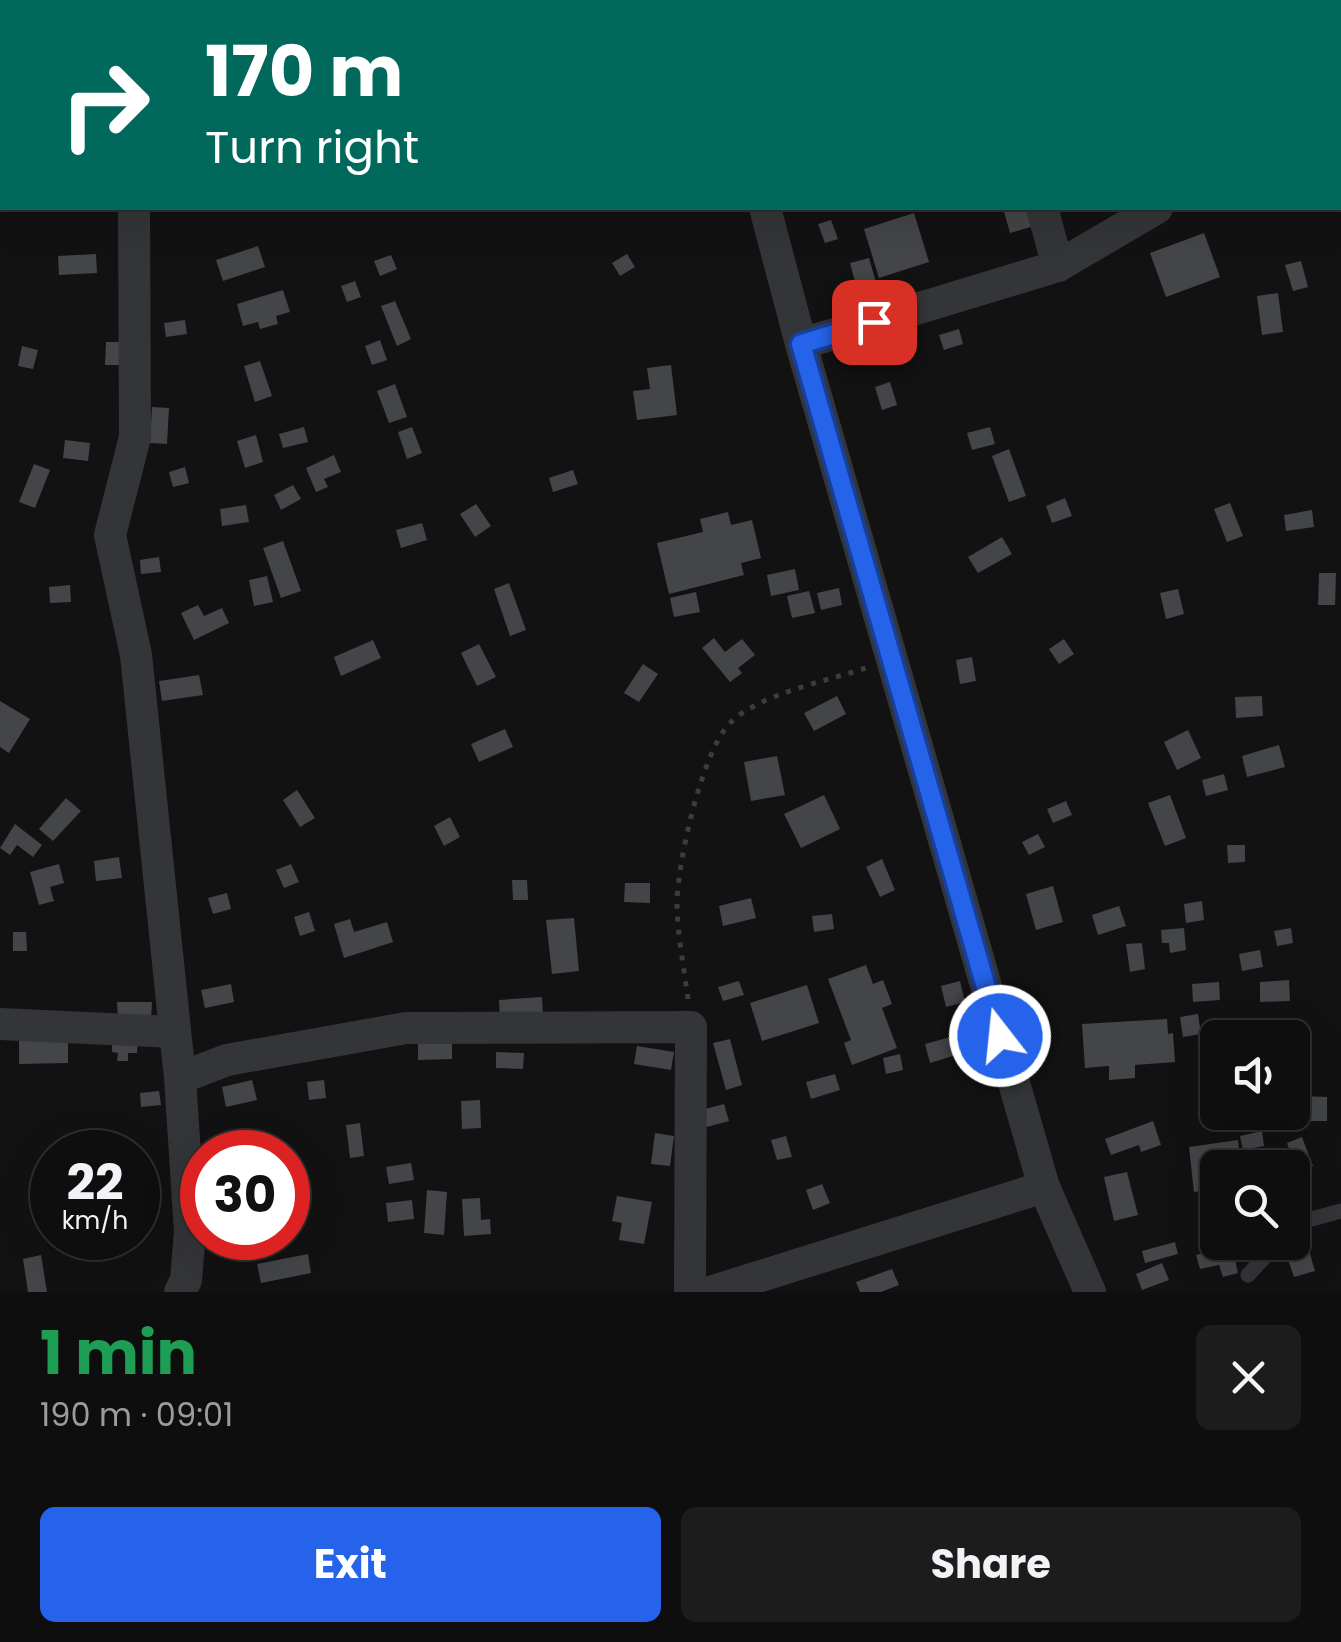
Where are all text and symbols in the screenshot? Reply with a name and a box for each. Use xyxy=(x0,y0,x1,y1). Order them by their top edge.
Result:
text: 170 m xyxy=(205,22,403,121)
icon: right xyxy=(40,40,170,170)
text: Turn right xyxy=(205,116,419,179)
pin xyxy=(832,280,917,365)
icon: arrive xyxy=(847,295,902,350)
position arrow xyxy=(948,984,1052,1088)
map controls xyxy=(1200,1020,1310,1260)
button: sound xyxy=(1200,1020,1310,1130)
speed limit sign: 30 xyxy=(180,1130,310,1260)
text: 22 xyxy=(66,1147,124,1218)
button: search xyxy=(1200,1150,1310,1260)
text: km/h xyxy=(62,1203,128,1238)
text: 1 min xyxy=(40,1311,197,1395)
button: close xyxy=(1196,1325,1301,1430)
text: 190 m · 09:01 xyxy=(40,1392,233,1437)
button: Exit xyxy=(40,1507,661,1622)
button: Share xyxy=(681,1507,1301,1622)

